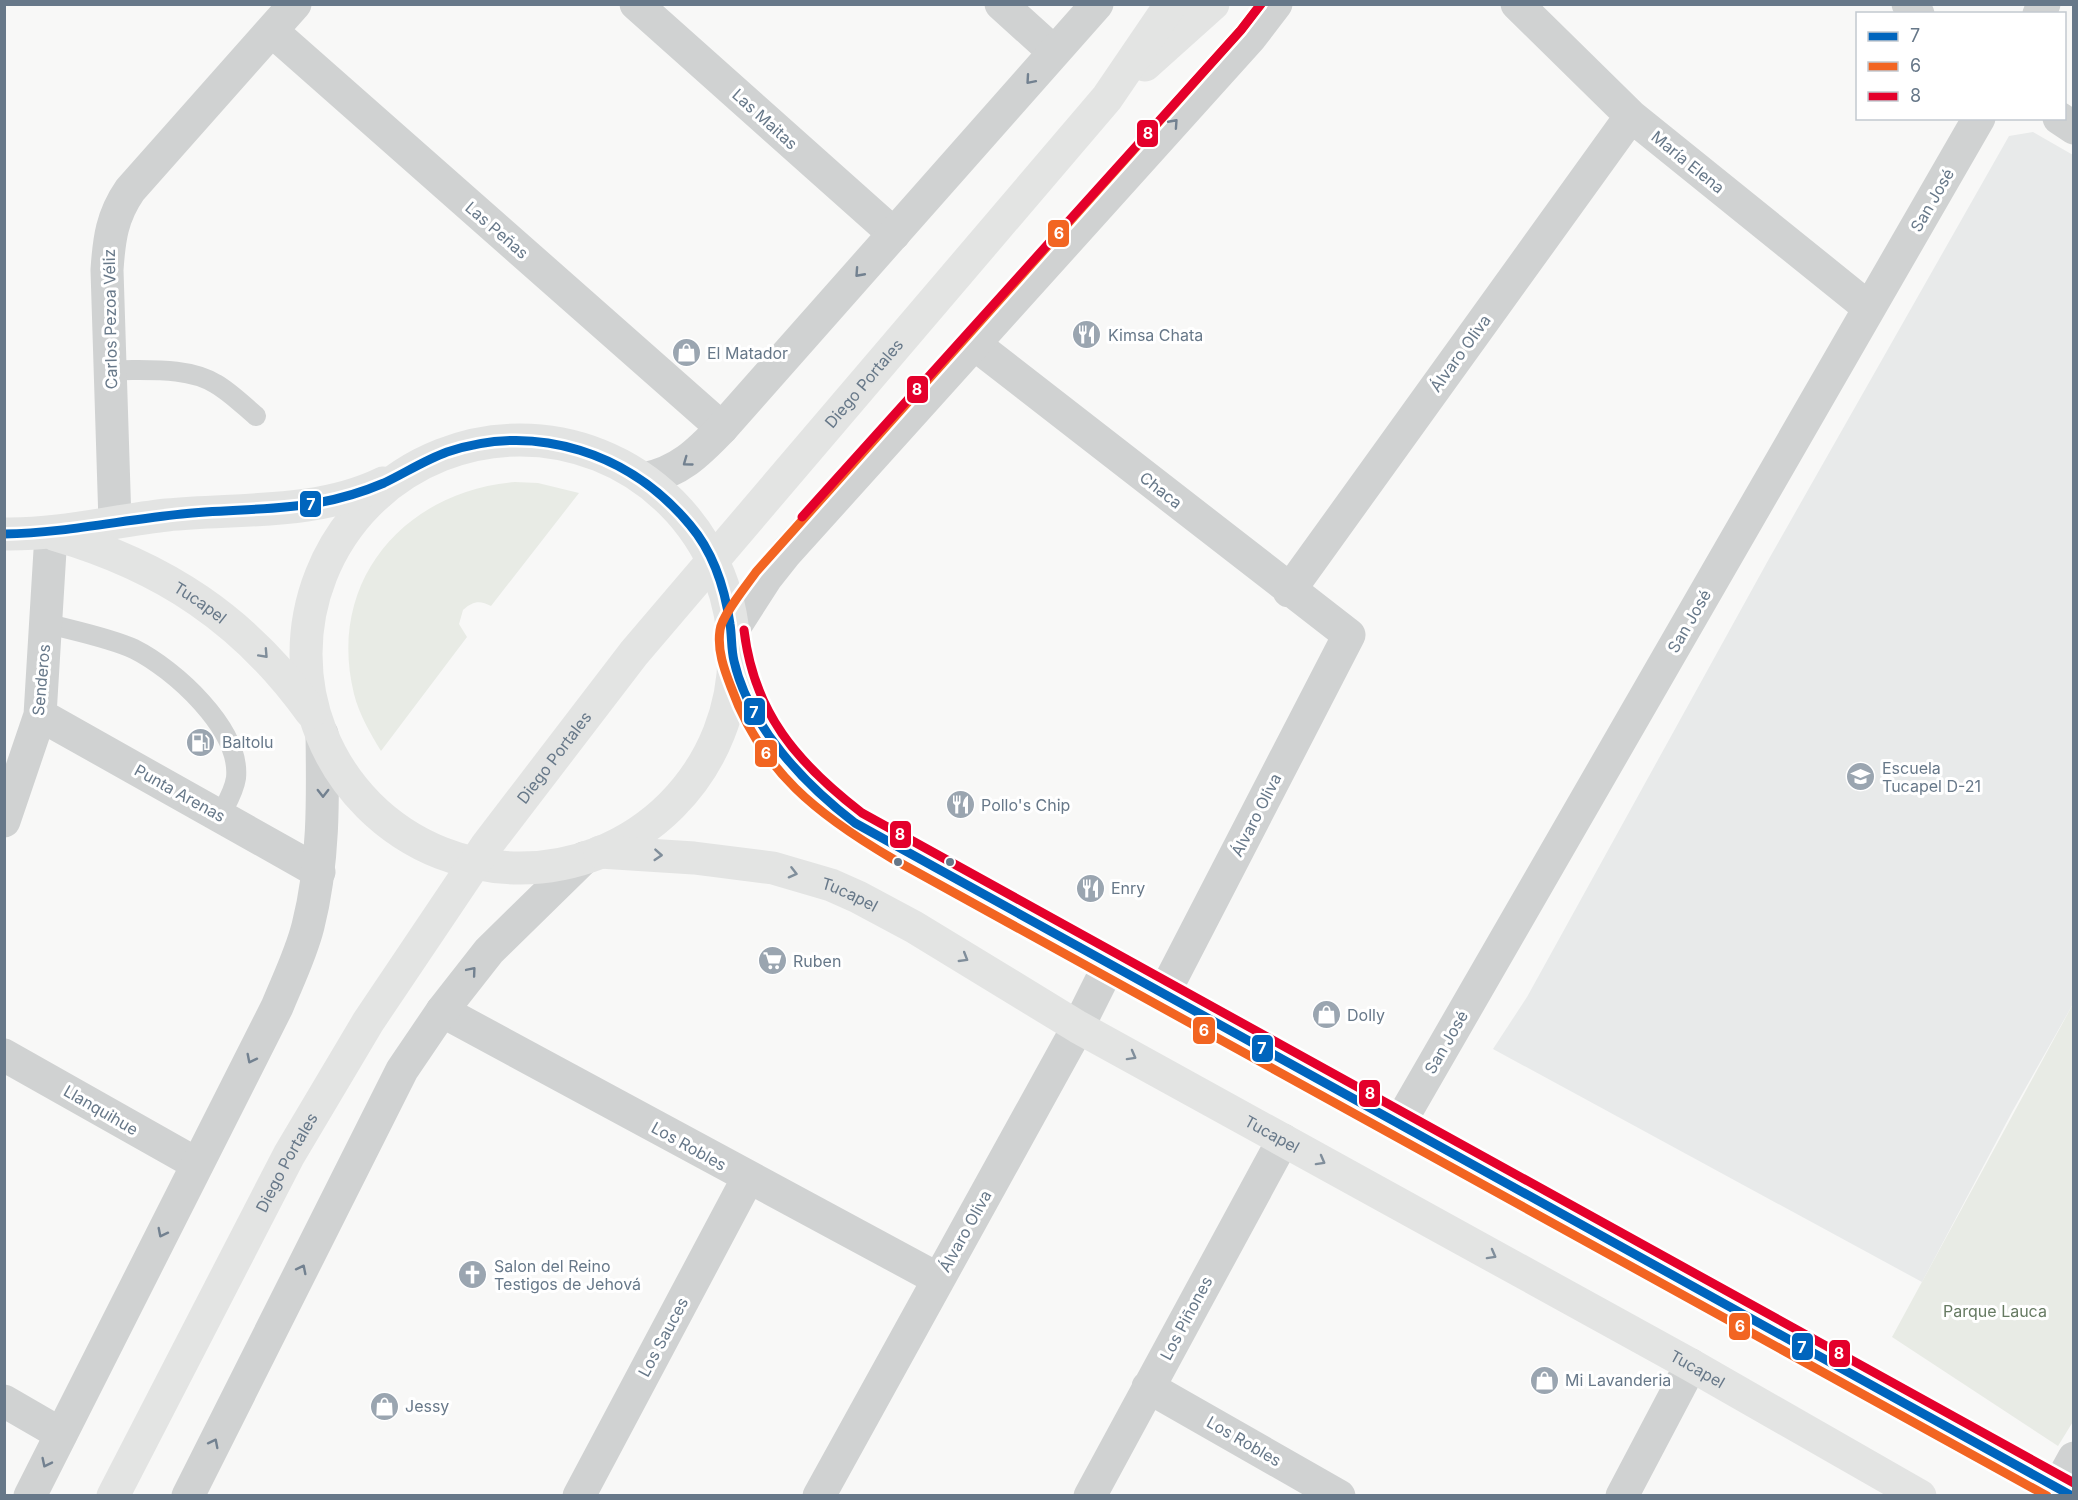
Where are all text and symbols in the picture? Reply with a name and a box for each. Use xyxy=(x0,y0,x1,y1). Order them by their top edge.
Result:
legend xyxy=(1856,12,2066,120)
text: 7 xyxy=(1910,25,1920,46)
text: 6 xyxy=(1910,55,1921,76)
one-way arrow xyxy=(1026,73,1037,84)
street label: Las Maitas xyxy=(728,84,802,154)
text: 8 xyxy=(1910,85,1921,106)
line badge: 8 xyxy=(1136,119,1159,148)
one-way arrow xyxy=(1166,119,1177,130)
text: 8 xyxy=(1143,123,1153,143)
street label: María Elena xyxy=(1647,126,1729,198)
street label: San José xyxy=(1906,165,1958,235)
street label: Las Peñas xyxy=(461,197,533,263)
line badge: 6 xyxy=(1047,219,1070,248)
text: 6 xyxy=(1054,223,1064,243)
street label: Carlos Pezoa Véliz xyxy=(99,249,121,389)
one-way arrow xyxy=(855,266,866,277)
street label: Álvaro Oliva xyxy=(1425,310,1495,396)
restaurant icon: Kimsa Chata xyxy=(1071,319,1103,351)
place label: Kimsa Chata xyxy=(1108,325,1203,345)
street label: Diego Portales xyxy=(820,335,907,432)
shop icon: El Matador xyxy=(670,337,702,369)
place label: El Matador xyxy=(707,343,788,363)
line badge: 8 xyxy=(906,375,929,404)
text: 8 xyxy=(912,379,922,399)
one-way arrow xyxy=(683,454,694,465)
street label: Chaca xyxy=(1136,467,1186,513)
line badge: 7 xyxy=(299,490,322,518)
text: 7 xyxy=(306,494,316,514)
street label: Tucapel xyxy=(170,577,231,628)
street label: San José xyxy=(1663,586,1715,656)
street label: Senderos xyxy=(28,643,54,717)
one-way arrow xyxy=(257,648,268,658)
line badge: 7 xyxy=(743,697,766,726)
text: 7 xyxy=(749,702,759,722)
street label: Diego Portales xyxy=(512,707,596,807)
fuel station icon: Baltolu xyxy=(185,726,217,758)
place label: Baltolu xyxy=(222,732,274,752)
line badge: 6 xyxy=(754,739,778,768)
text: 6 xyxy=(761,743,771,763)
place label: Escuela Tucapel D-21 xyxy=(1882,758,1981,796)
street label: Punta Arenas xyxy=(131,760,229,826)
school or university icon: Escuela Tucapel D-21 xyxy=(1845,761,1877,793)
street label: Álvaro Oliva xyxy=(1227,770,1285,860)
one-way arrow xyxy=(317,788,329,797)
restaurant icon: Pollo's Chip xyxy=(944,789,976,821)
place label: Pollo's Chip xyxy=(981,795,1070,815)
line badge: 8 xyxy=(889,820,912,849)
text: 8 xyxy=(895,824,905,844)
one-way arrow xyxy=(654,848,663,861)
unlabelled marker xyxy=(892,856,904,868)
unlabelled marker xyxy=(944,856,956,868)
one-way arrow xyxy=(787,866,797,878)
restaurant icon: Enry xyxy=(1074,872,1106,904)
street label: Tucapel xyxy=(819,873,881,916)
place label: Enry xyxy=(1111,878,1145,898)
supermarket icon: Ruben xyxy=(756,945,788,977)
one-way arrow xyxy=(958,950,968,962)
place label: Ruben xyxy=(793,951,841,971)
one-way arrow xyxy=(465,967,476,978)
shop icon: Dolly xyxy=(1310,999,1342,1031)
place label: Dolly xyxy=(1347,1005,1385,1025)
street label: San José xyxy=(1420,1007,1472,1077)
line badge: 6 xyxy=(1192,1016,1216,1045)
text: 6 xyxy=(1199,1020,1209,1040)
line badge: 7 xyxy=(1251,1034,1274,1063)
text: 7 xyxy=(1257,1038,1267,1058)
one-way arrow xyxy=(1126,1049,1136,1060)
one-way arrow xyxy=(246,1053,258,1064)
line badge: 8 xyxy=(1358,1079,1381,1108)
street label: Llanquihue xyxy=(60,1081,142,1139)
text: 8 xyxy=(1365,1083,1375,1103)
street label: Diego Portales xyxy=(251,1109,322,1216)
street label: Tucapel xyxy=(1241,1111,1303,1157)
street label: Los Robles xyxy=(648,1117,730,1175)
one-way arrow xyxy=(1315,1154,1325,1165)
street label: Álvaro Oliva xyxy=(934,1187,996,1275)
one-way arrow xyxy=(158,1227,170,1238)
one-way arrow xyxy=(1485,1248,1496,1259)
place label: Salon del Reino Testigos de Jehová xyxy=(494,1256,641,1294)
church icon: Salon del Reino Testigos de Jehová xyxy=(457,1259,489,1291)
one-way arrow xyxy=(295,1265,306,1276)
street label: Los Piñones xyxy=(1156,1273,1216,1363)
street label: Los Sauces xyxy=(634,1294,692,1380)
park label: Parque Lauca xyxy=(1943,1301,2047,1321)
line badge: 6 xyxy=(1728,1312,1751,1341)
text: 6 xyxy=(1735,1316,1745,1336)
line badge: 7 xyxy=(1791,1332,1814,1361)
text: 7 xyxy=(1797,1337,1807,1357)
line badge: 8 xyxy=(1828,1339,1851,1368)
text: 8 xyxy=(1834,1343,1844,1363)
street label: Tucapel xyxy=(1667,1345,1729,1392)
shop icon: Mi Lavanderia xyxy=(1528,1364,1560,1396)
place label: Mi Lavanderia xyxy=(1565,1370,1671,1390)
shop icon: Jessy xyxy=(368,1390,400,1422)
place label: Jessy xyxy=(405,1396,449,1416)
street label: Los Robles xyxy=(1203,1412,1285,1470)
one-way arrow xyxy=(207,1439,218,1450)
one-way arrow xyxy=(42,1457,53,1468)

